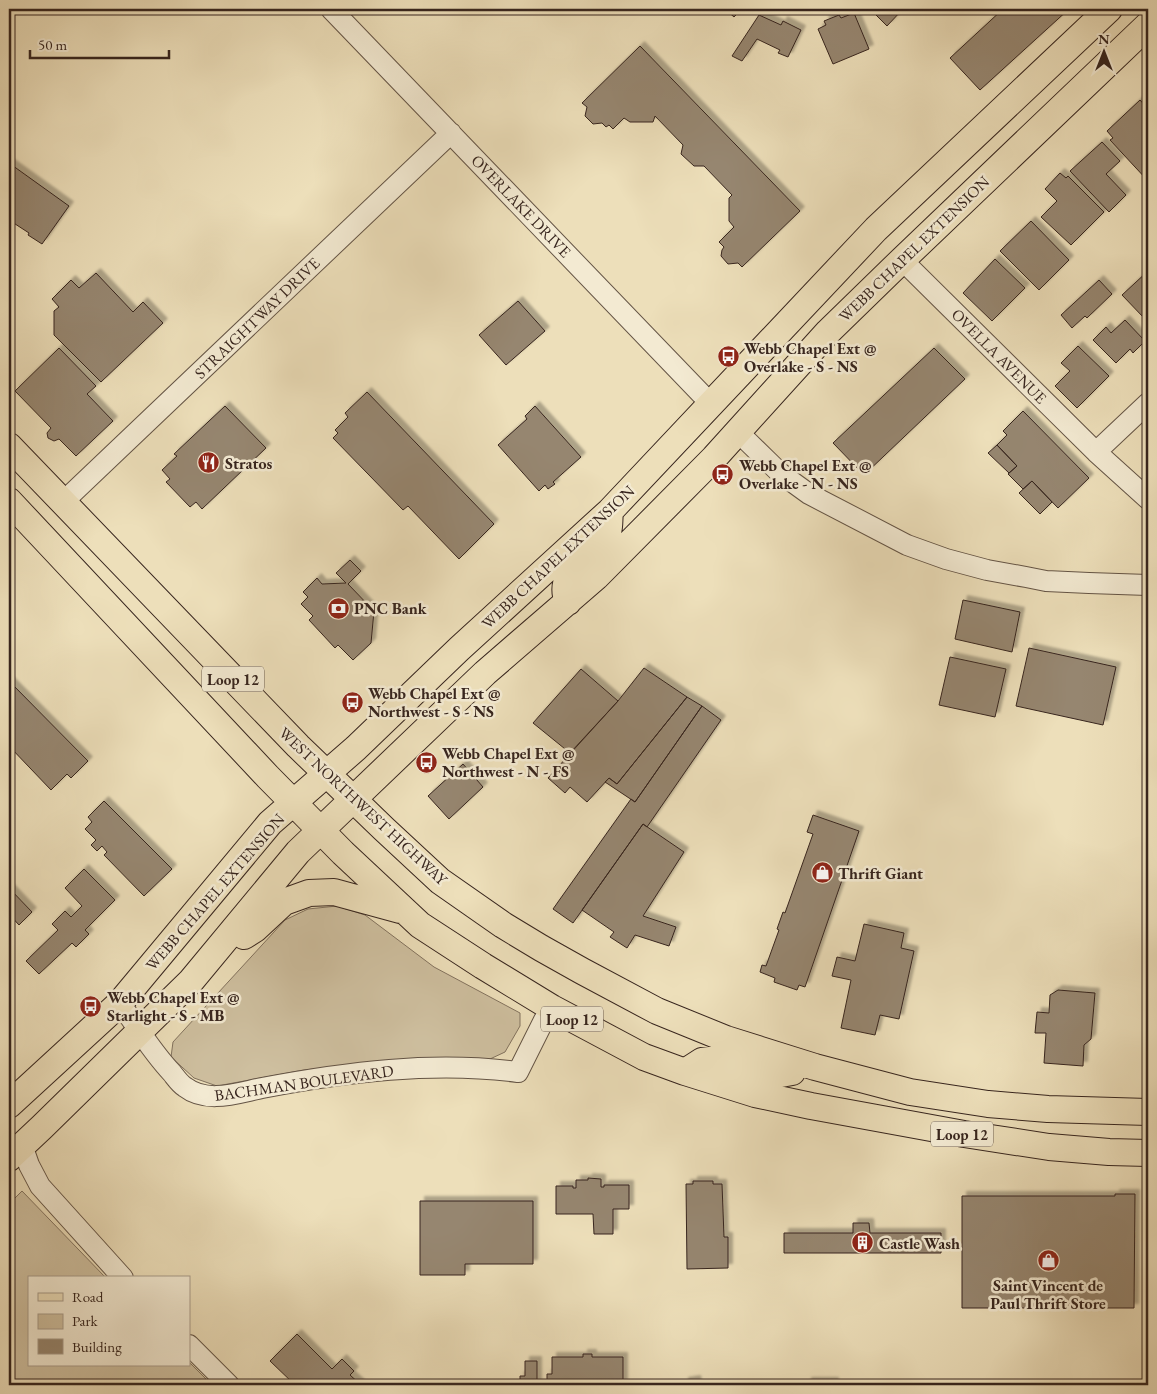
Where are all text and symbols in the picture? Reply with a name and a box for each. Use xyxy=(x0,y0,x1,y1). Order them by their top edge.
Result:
scale bar xyxy=(30,28,169,60)
north arrow xyxy=(1080,28,1130,78)
text: N xyxy=(1098,30,1110,48)
text: 50 m xyxy=(38,35,67,54)
street label: OVERLAKE DRIVE xyxy=(467,150,575,262)
street label: WEBB CHAPEL EXTENSION xyxy=(834,171,994,327)
street label: STRAIGHTWAY DRIVE xyxy=(190,253,324,383)
street label: OVELLA AVENUE xyxy=(947,304,1051,408)
place label: Webb Chapel Ext @ Overlake - S - NS xyxy=(744,338,876,377)
bus stop icon: Webb Chapel Ext @ Overlake - S - NS xyxy=(716,345,740,369)
restaurant icon: Stratos xyxy=(197,451,221,475)
place label: Stratos xyxy=(225,453,273,474)
place label: Webb Chapel Ext @ Overlake - N - NS xyxy=(739,455,871,494)
bus stop icon: Webb Chapel Ext @ Overlake - N - NS xyxy=(711,462,735,486)
street label: WEBB CHAPEL EXTENSION xyxy=(477,480,639,634)
bank icon: PNC Bank xyxy=(326,596,350,620)
place label: PNC Bank xyxy=(354,598,427,619)
road number: Loop 12 xyxy=(202,666,264,692)
place label: Webb Chapel Ext @ Northwest - S - NS xyxy=(368,683,500,722)
bus stop icon: Webb Chapel Ext @ Northwest - S - NS xyxy=(340,690,364,714)
street label: WEST NORTHWEST HIGHWAY xyxy=(274,722,452,890)
place label: Webb Chapel Ext @ Northwest - N - FS xyxy=(442,743,574,782)
bus stop icon: Webb Chapel Ext @ Northwest - N - FS xyxy=(414,750,438,774)
street label: WEBB CHAPEL EXTENSION xyxy=(141,809,289,975)
shop icon: Thrift Giant xyxy=(810,861,834,885)
place label: Thrift Giant xyxy=(838,863,923,884)
place label: Webb Chapel Ext @ Starlight - S - MB xyxy=(107,987,239,1026)
bus stop icon: Webb Chapel Ext @ Starlight - S - MB xyxy=(79,994,103,1018)
road number: Loop 12 xyxy=(541,1006,603,1032)
street label: BACHMAN BOULEVARD xyxy=(213,1060,395,1106)
road number: Loop 12 xyxy=(931,1122,993,1146)
building icon: Castle Wash xyxy=(851,1231,875,1255)
place label: Castle Wash xyxy=(879,1233,960,1254)
shop icon: Saint Vincent de Paul Thrift Store xyxy=(1036,1249,1060,1273)
place label: Saint Vincent de Paul Thrift Store xyxy=(990,1275,1106,1314)
legend xyxy=(28,1276,190,1366)
text: Road xyxy=(72,1287,104,1306)
text: Park xyxy=(72,1311,99,1330)
text: Building xyxy=(72,1337,122,1356)

